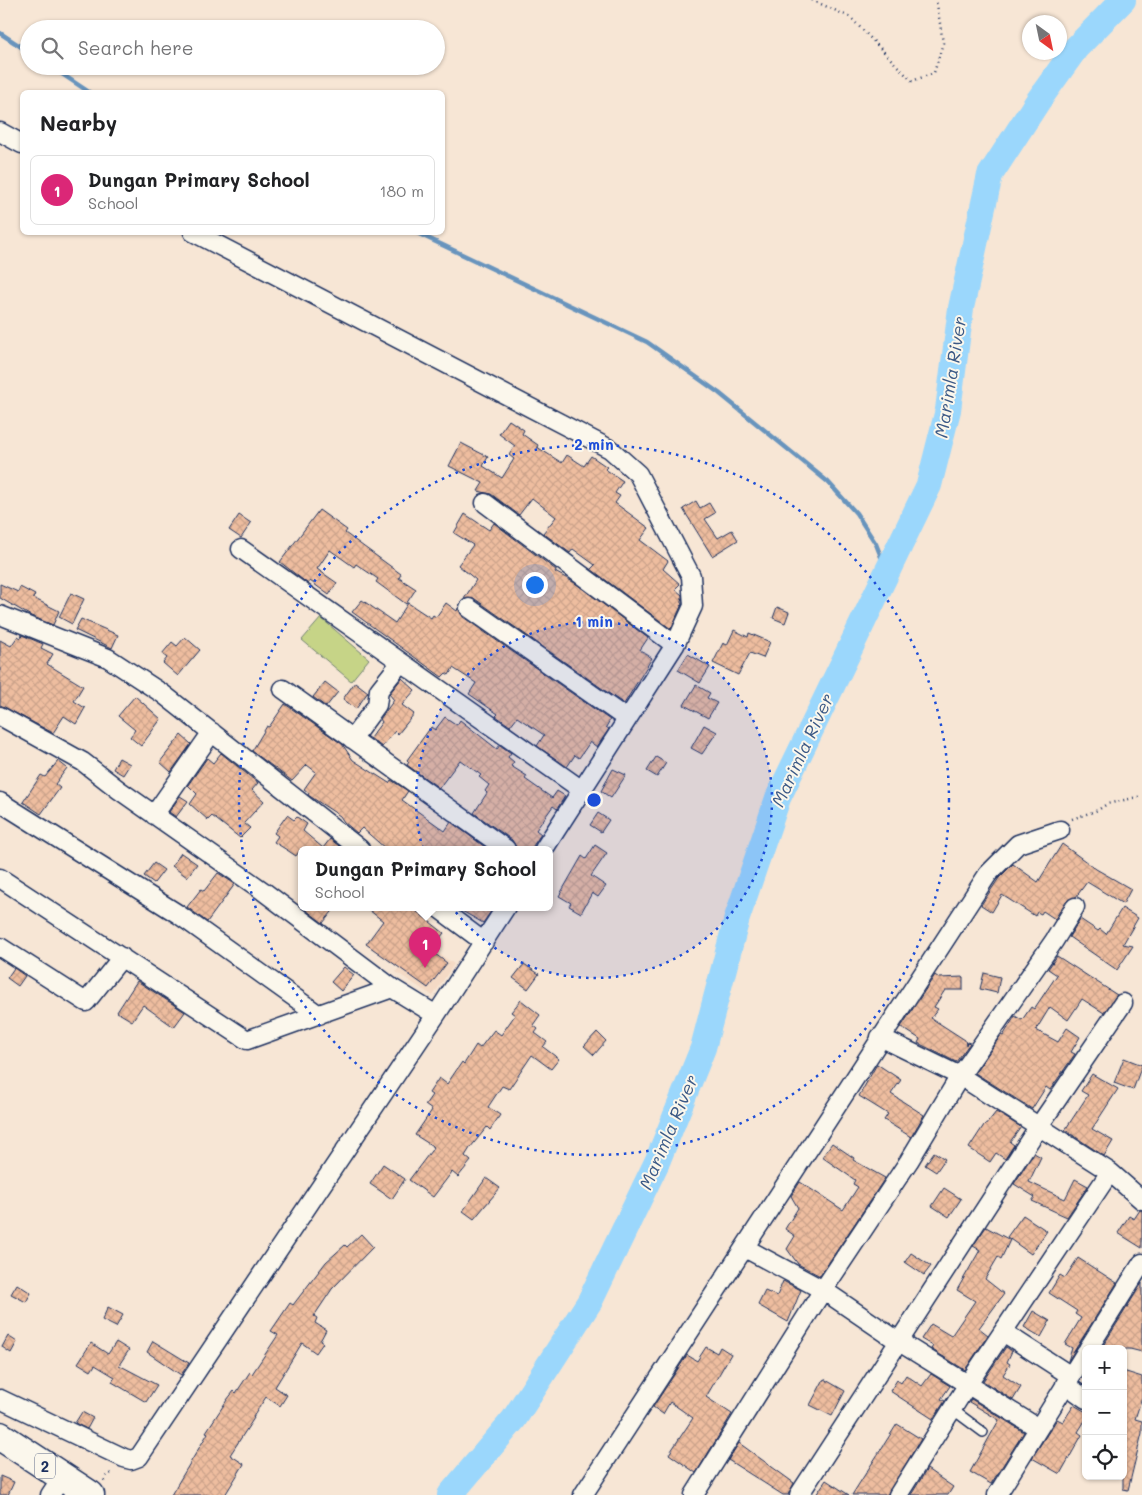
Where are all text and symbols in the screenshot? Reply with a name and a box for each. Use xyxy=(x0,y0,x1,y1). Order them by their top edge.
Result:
north arrow xyxy=(1022,15,1067,60)
search box xyxy=(20,20,445,75)
icon: search xyxy=(38,34,66,62)
text: Search here xyxy=(78,35,194,60)
text: Nearby xyxy=(40,109,117,136)
text: Dungan Primary School xyxy=(88,167,310,192)
text: 1 xyxy=(53,180,61,201)
text: 180 m xyxy=(379,180,424,201)
text: School xyxy=(88,192,138,213)
water label: Marimla River xyxy=(929,315,971,439)
text: 2 min xyxy=(574,434,614,454)
your location xyxy=(522,572,548,598)
text: 1 min xyxy=(575,611,613,631)
water label: Marimla River xyxy=(765,689,839,811)
centre of rings xyxy=(585,791,603,809)
popup xyxy=(298,846,553,911)
text: Dungan Primary School xyxy=(315,856,536,881)
text: School xyxy=(315,881,365,902)
pin: 1 xyxy=(409,927,441,968)
water label: Marimla River xyxy=(633,1071,703,1193)
map controls xyxy=(1082,1345,1127,1480)
button: + xyxy=(1082,1345,1127,1390)
button: − xyxy=(1082,1390,1127,1435)
button: locate xyxy=(1082,1435,1127,1480)
road number: 2 xyxy=(35,1454,55,1478)

